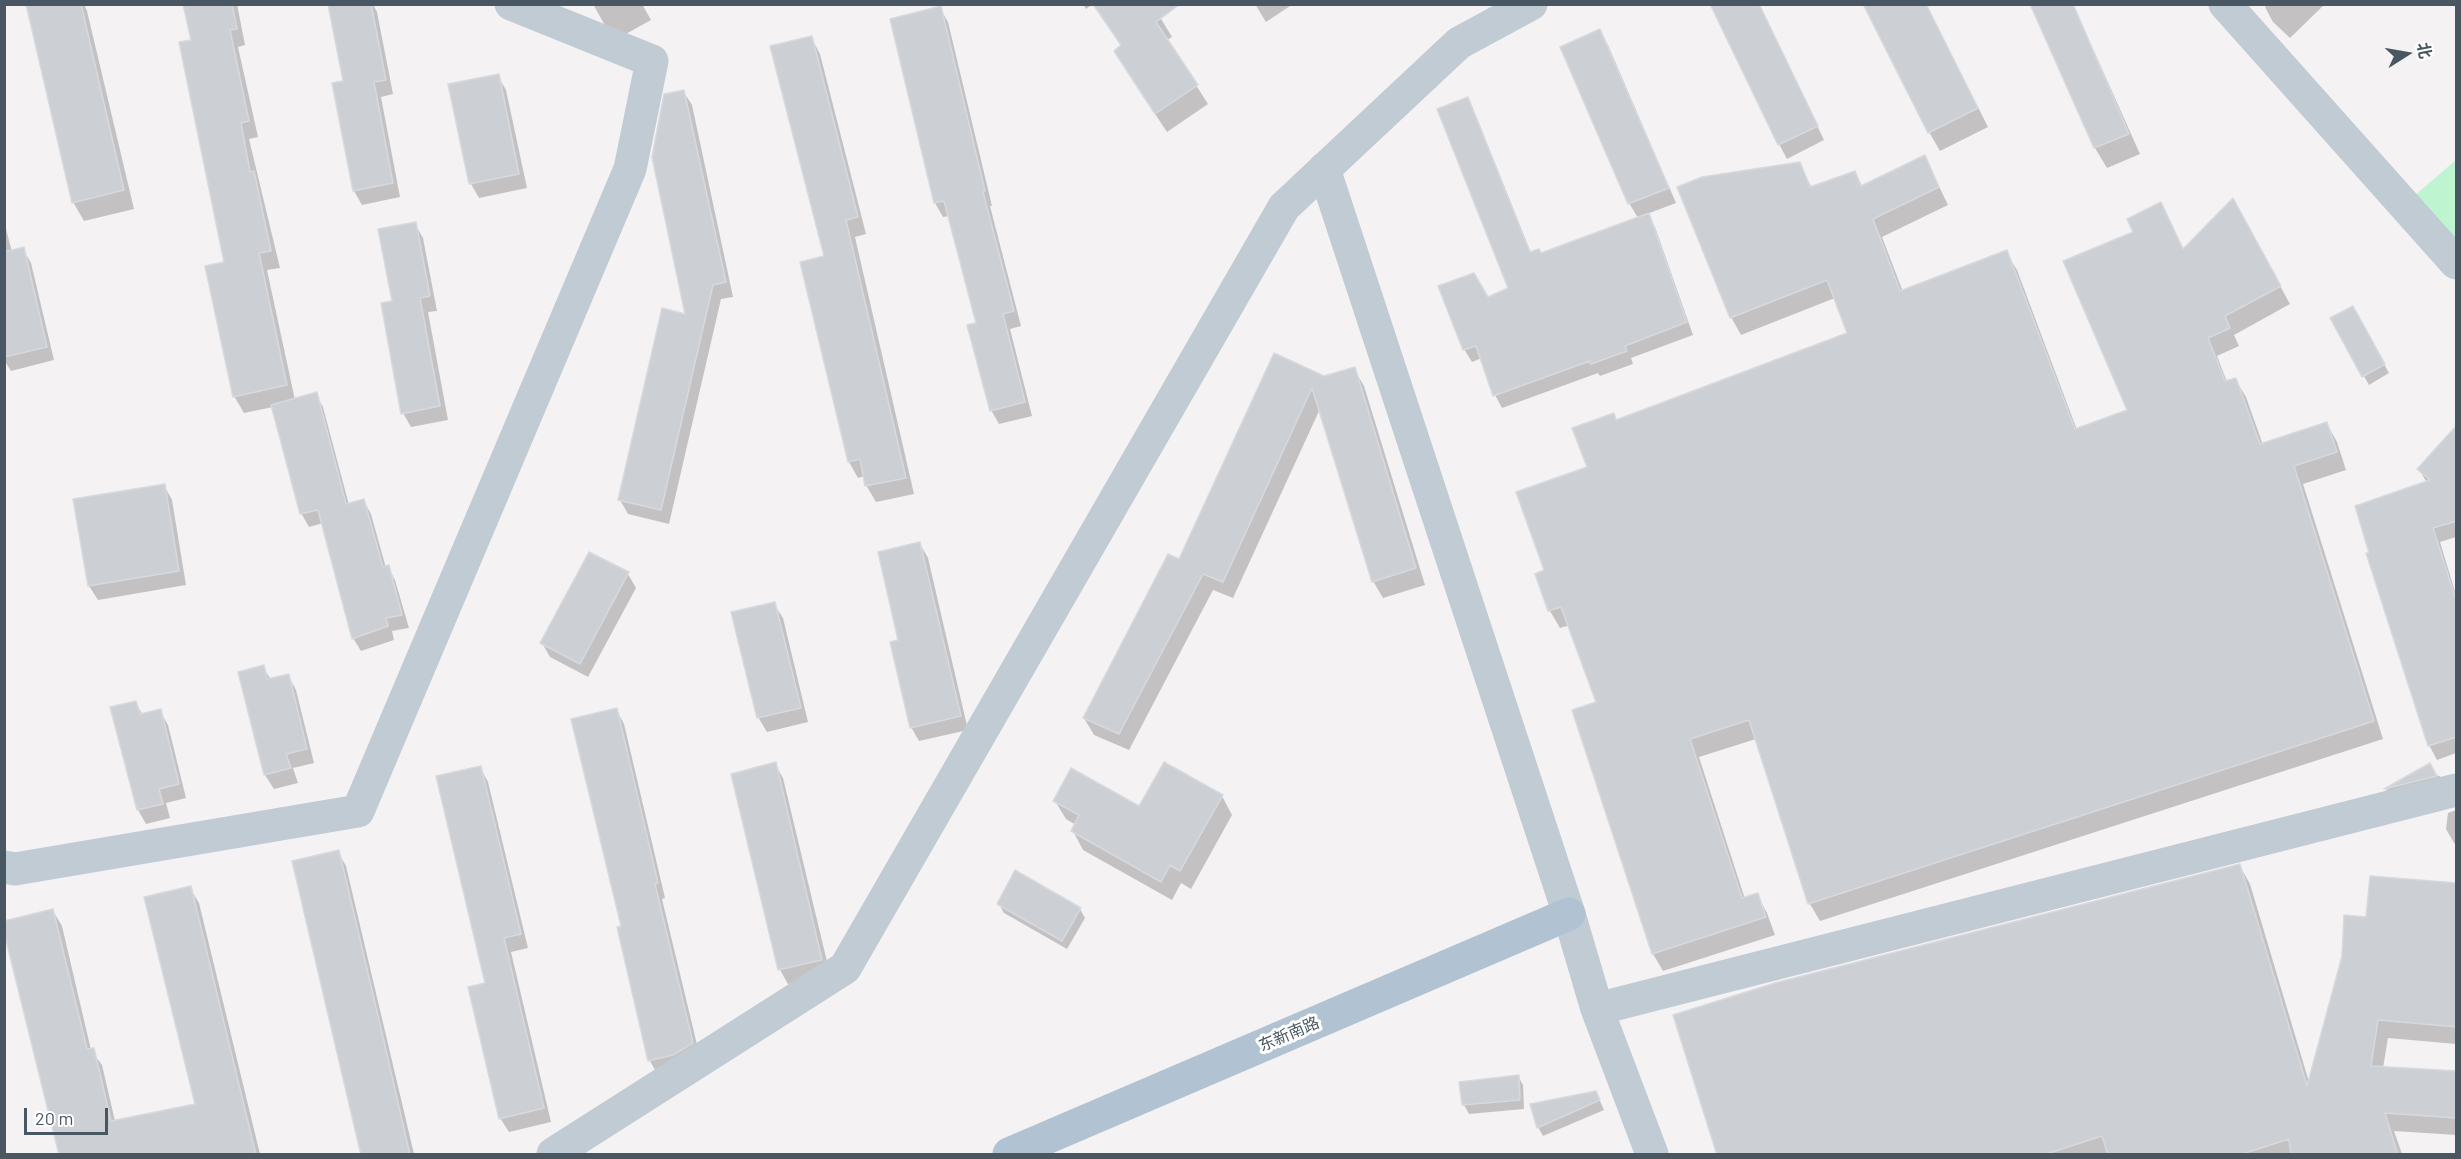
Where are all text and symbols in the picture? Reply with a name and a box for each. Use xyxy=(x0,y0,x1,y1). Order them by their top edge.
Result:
north arrow xyxy=(2377,24,2437,84)
text: 北 xyxy=(2414,41,2436,60)
street label: 东新南路 xyxy=(1256,1013,1322,1055)
scale bar xyxy=(27,1096,111,1134)
text: 20 m xyxy=(35,1107,73,1129)

